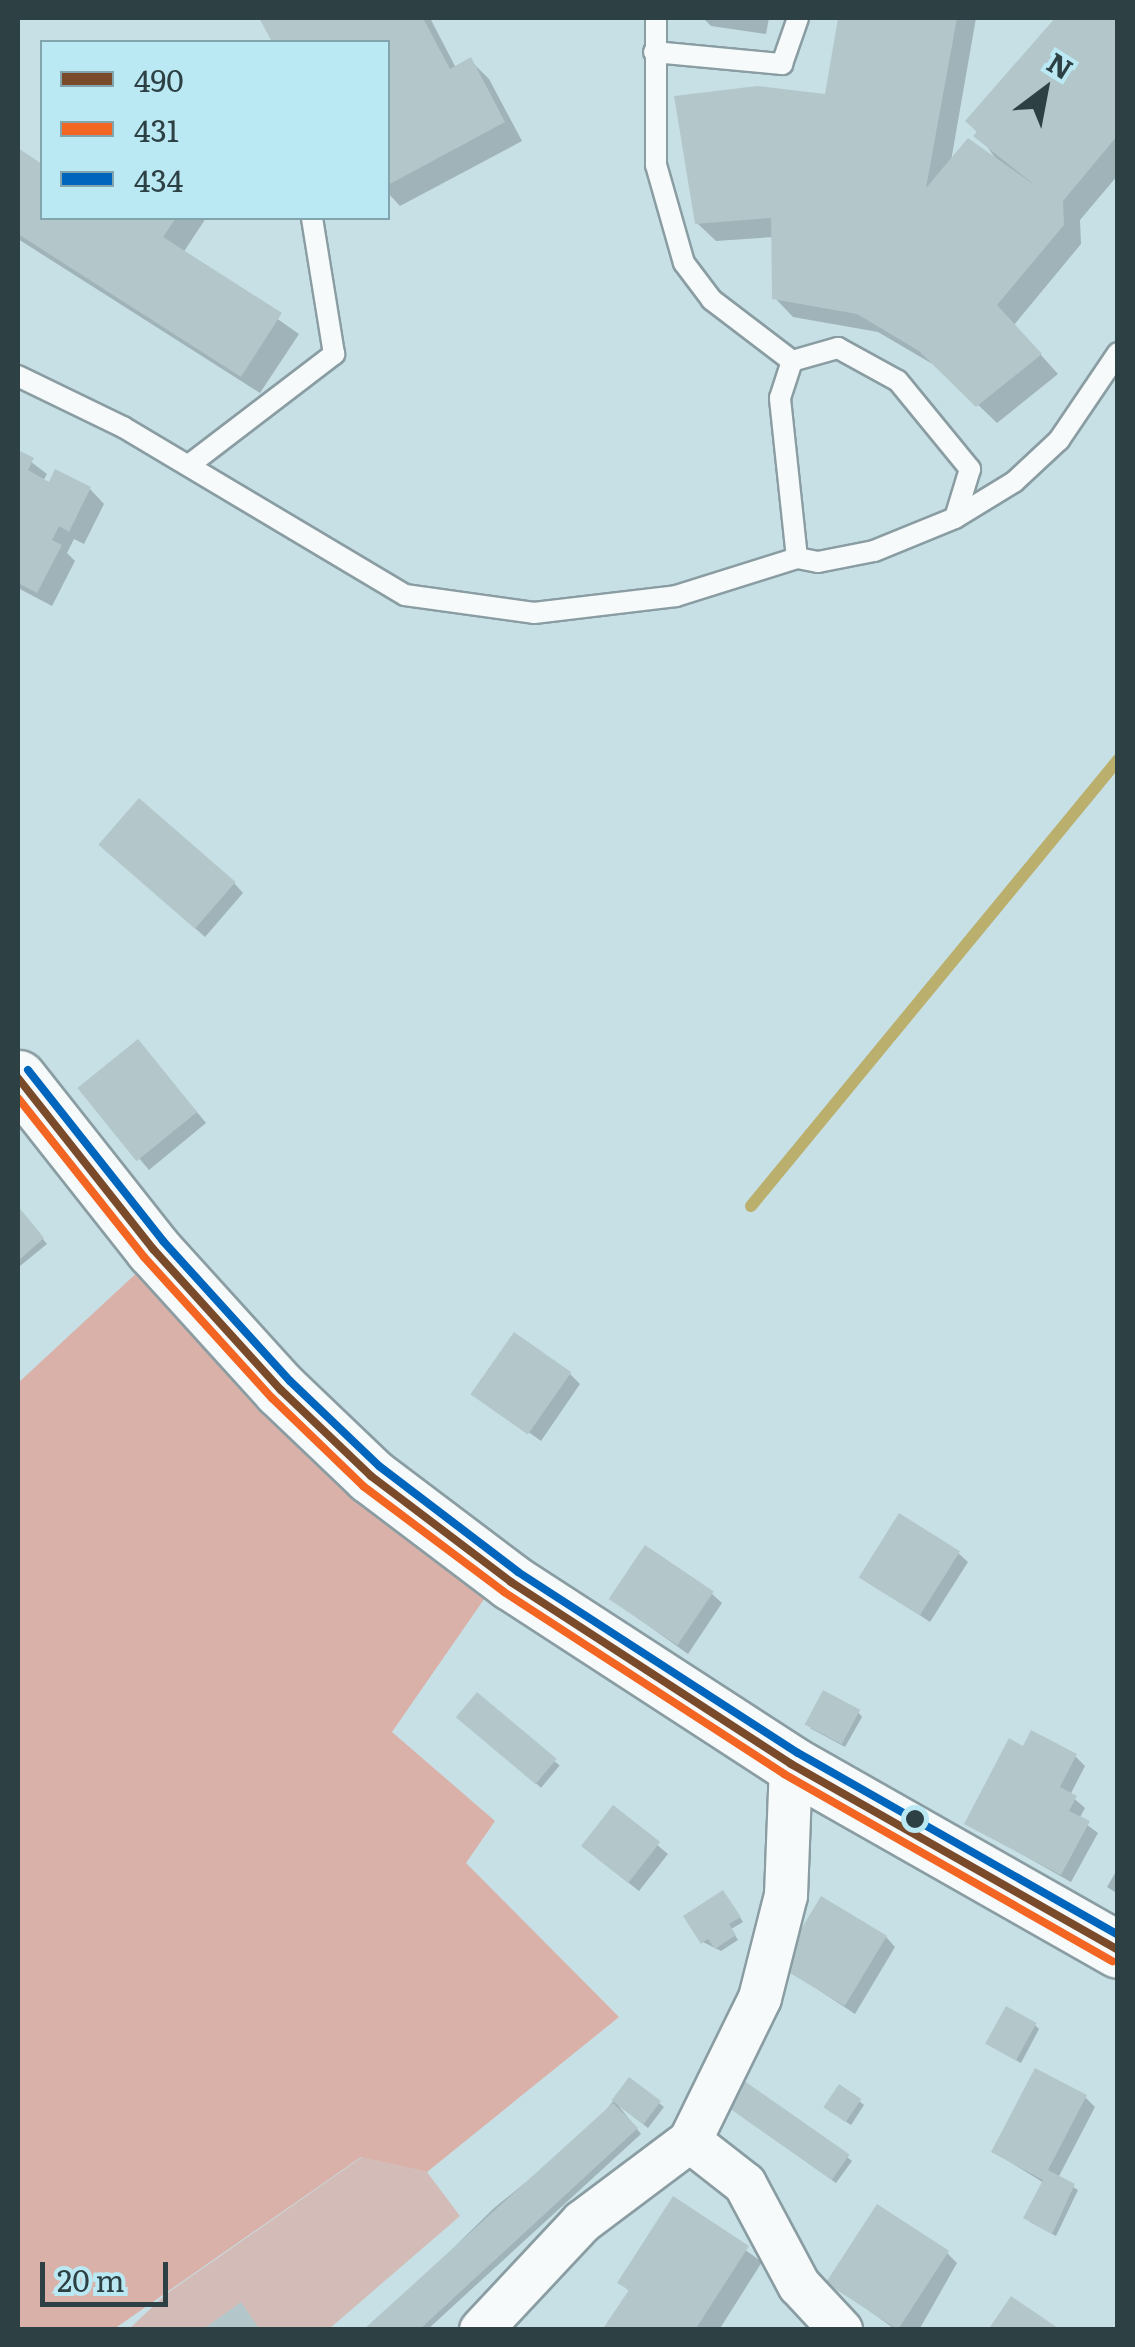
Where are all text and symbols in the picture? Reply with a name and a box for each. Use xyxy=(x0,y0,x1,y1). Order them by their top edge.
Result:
legend xyxy=(40,40,390,220)
north arrow xyxy=(995,40,1095,140)
text: N xyxy=(1040,41,1082,89)
text: 490 xyxy=(134,57,184,101)
text: 431 xyxy=(134,107,179,151)
text: 434 xyxy=(134,157,183,201)
unlabelled marker xyxy=(905,1809,925,1829)
scale bar xyxy=(45,2242,172,2304)
text: 20 m xyxy=(57,2257,125,2301)

